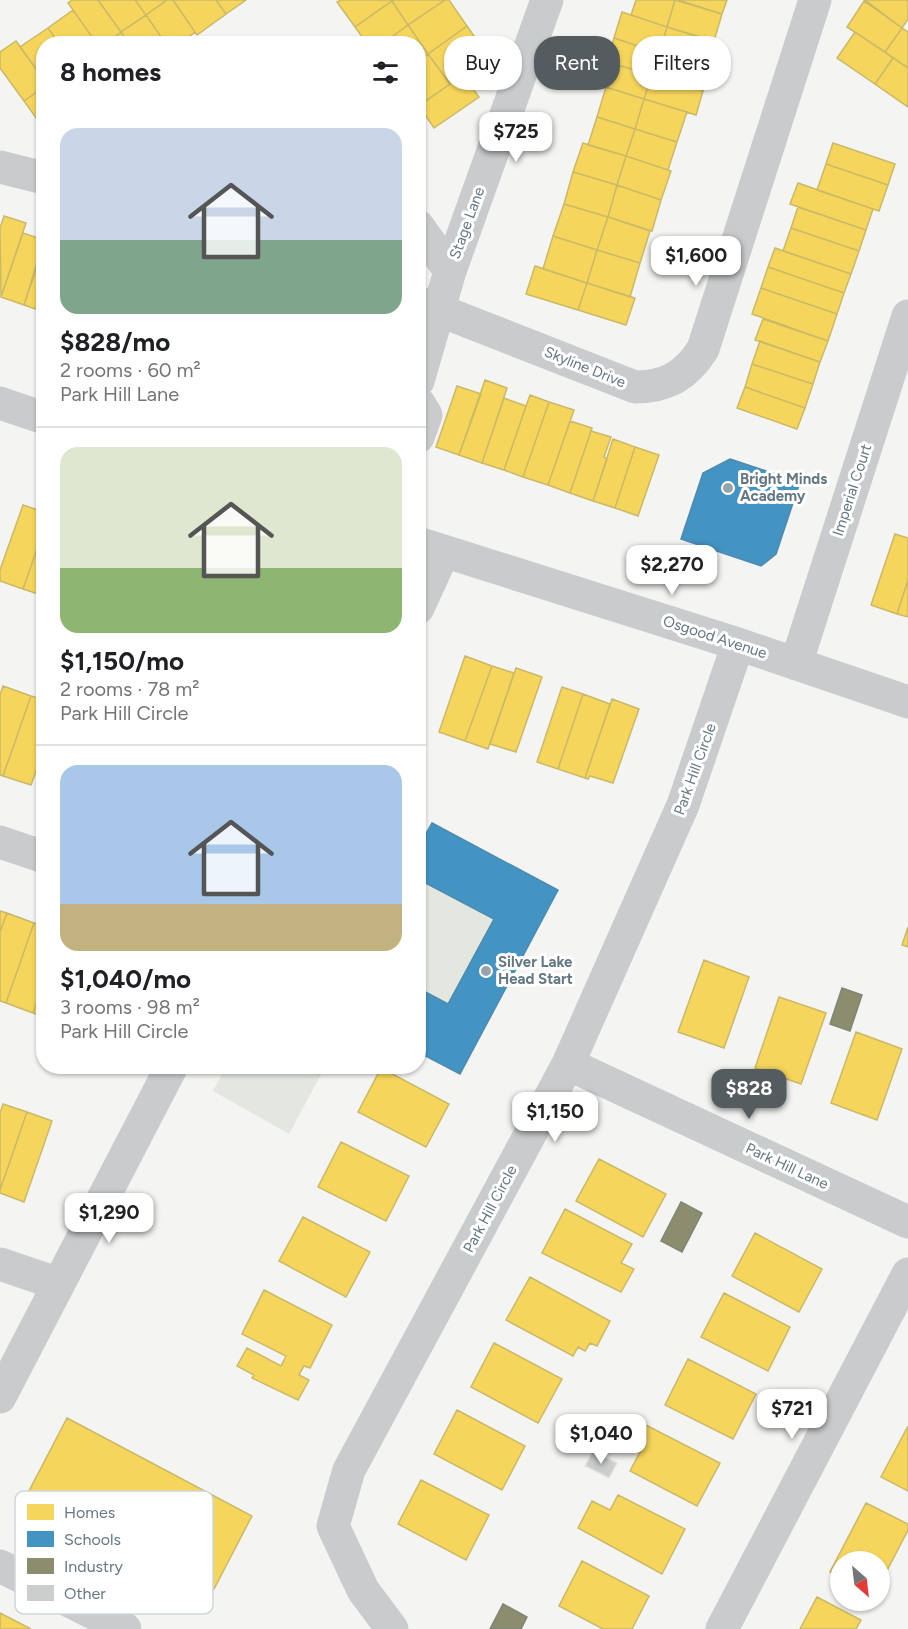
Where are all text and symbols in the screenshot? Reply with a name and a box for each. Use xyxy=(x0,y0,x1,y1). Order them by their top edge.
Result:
chip: Buy xyxy=(444,36,522,90)
chip: Rent xyxy=(534,36,620,90)
chip: Filters xyxy=(632,36,731,90)
text: 8 homes xyxy=(60,56,161,88)
icon: filters xyxy=(369,56,402,89)
pin: $725 xyxy=(480,112,552,163)
text: $725 xyxy=(493,119,539,143)
icon: home xyxy=(177,167,285,275)
street label: Stage Lane xyxy=(446,185,488,261)
pin: $1,600 xyxy=(647,236,745,287)
text: $1,600 xyxy=(665,243,727,267)
text: $828/mo xyxy=(60,326,170,358)
street label: Skyline Drive xyxy=(542,343,628,391)
text: 2 rooms · 60 m² xyxy=(60,358,201,382)
text: Park Hill Lane xyxy=(60,382,179,406)
street label: Imperial Court xyxy=(829,441,875,538)
place label: Bright Minds Academy xyxy=(740,470,827,505)
marker: Bright Minds Academy xyxy=(721,481,735,495)
icon: home xyxy=(177,486,285,594)
pin: $2,270 xyxy=(623,545,721,596)
text: $2,270 xyxy=(640,552,704,576)
street label: Osgood Avenue xyxy=(661,612,769,662)
text: $1,150/mo xyxy=(60,645,184,677)
text: 2 rooms · 78 m² xyxy=(60,677,200,701)
text: Park Hill Circle xyxy=(60,701,188,725)
street label: Park Hill Circle xyxy=(670,721,720,817)
icon: home xyxy=(177,804,285,912)
place label: Silver Lake Head Start xyxy=(498,953,573,988)
text: $1,040/mo xyxy=(60,963,191,995)
marker: Silver Lake Head Start xyxy=(479,964,493,978)
text: 3 rooms · 98 m² xyxy=(60,995,200,1019)
text: Park Hill Circle xyxy=(60,1019,188,1043)
pin: $828 xyxy=(713,1069,785,1120)
text: $828 xyxy=(725,1076,773,1100)
pin: $1,150 xyxy=(506,1092,604,1143)
text: $1,150 xyxy=(526,1099,584,1123)
street label: Park Hill Lane xyxy=(743,1139,831,1193)
street label: Park Hill Circle xyxy=(459,1162,521,1256)
pin: $1,290 xyxy=(60,1193,158,1244)
text: $1,290 xyxy=(79,1200,139,1224)
pin: $721 xyxy=(756,1389,828,1440)
text: $721 xyxy=(771,1396,813,1420)
pin: $1,040 xyxy=(552,1414,650,1465)
text: $1,040 xyxy=(569,1421,633,1445)
legend xyxy=(15,1491,213,1614)
text: Homes xyxy=(64,1503,115,1522)
text: Schools xyxy=(64,1530,121,1549)
north arrow xyxy=(830,1551,890,1611)
map controls xyxy=(830,1551,890,1611)
text: Industry xyxy=(64,1557,123,1576)
text: Other xyxy=(64,1584,106,1603)

